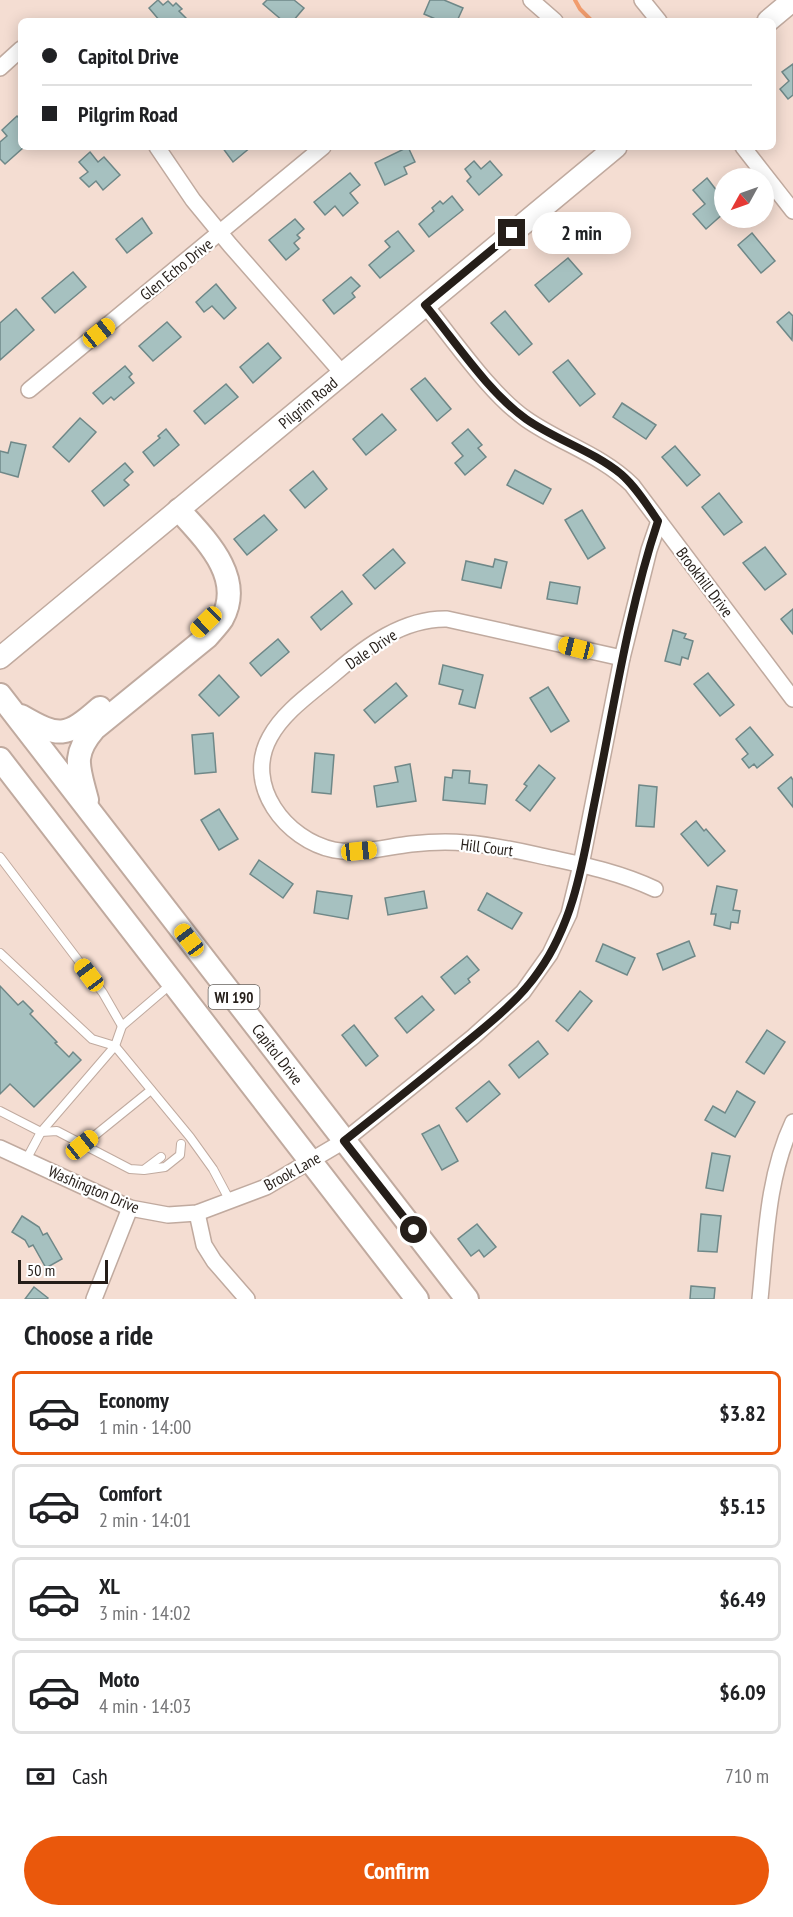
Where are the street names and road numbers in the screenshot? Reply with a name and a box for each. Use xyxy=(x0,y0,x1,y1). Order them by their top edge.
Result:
street label: Glen Echo Drive xyxy=(136,234,216,304)
street label: Pilgrim Road xyxy=(274,372,341,433)
street label: Brookhill Drive xyxy=(672,543,738,621)
street label: Dale Drive xyxy=(342,625,400,673)
street label: Hill Court xyxy=(460,834,515,860)
road number: WI 190 xyxy=(208,985,260,1009)
street label: Capitol Drive xyxy=(248,1020,307,1089)
street label: Brook Lane xyxy=(260,1147,324,1195)
street label: Washington Drive xyxy=(45,1161,143,1217)

